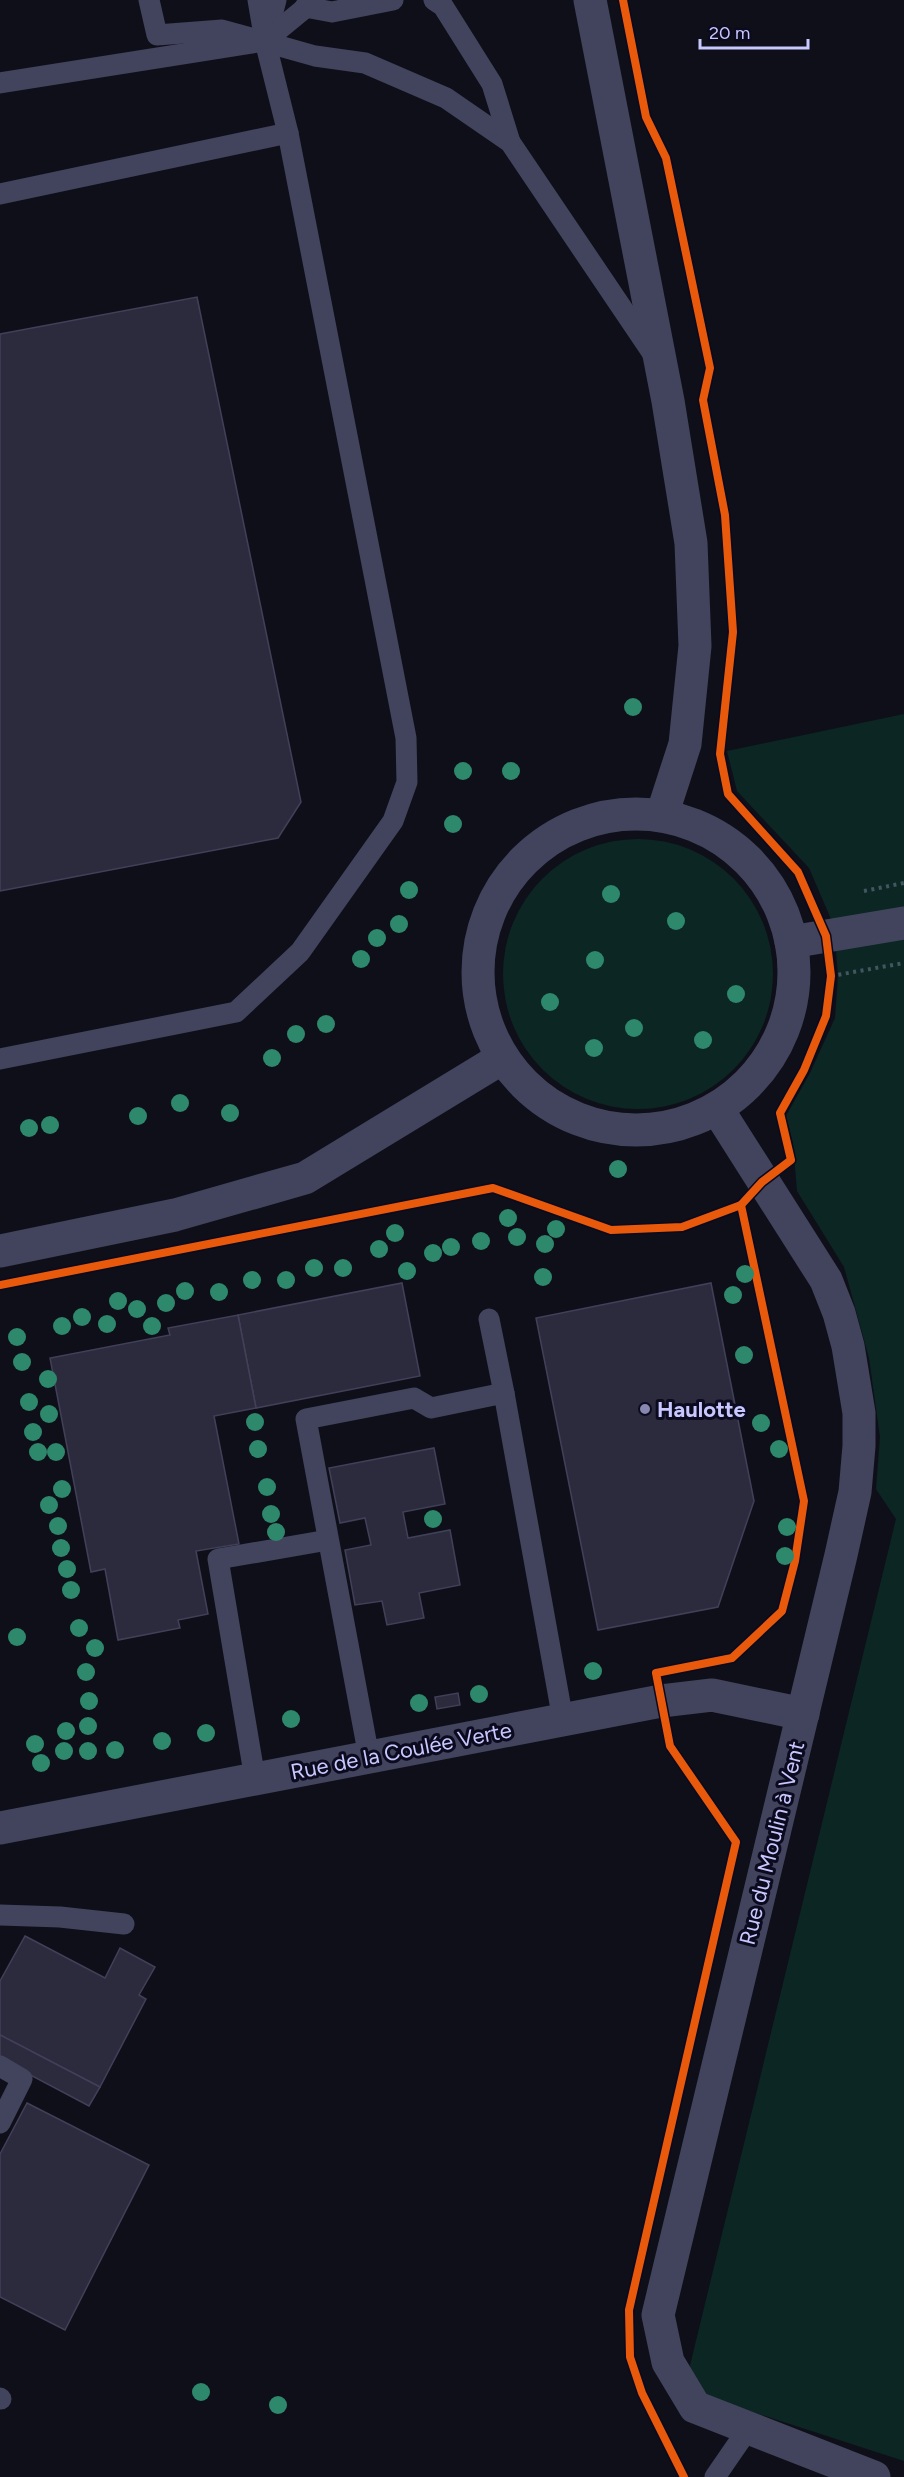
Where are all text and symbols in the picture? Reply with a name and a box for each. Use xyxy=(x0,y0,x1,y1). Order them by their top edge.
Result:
scale bar xyxy=(700,12,808,50)
text: 20 m xyxy=(709,22,750,44)
place label: Haulotte xyxy=(657,1396,746,1423)
marker: Haulotte xyxy=(638,1402,652,1416)
street label: Rue de la Coulée Verte xyxy=(288,1716,514,1786)
street label: Rue du Moulin à Vent xyxy=(734,1738,810,1948)

